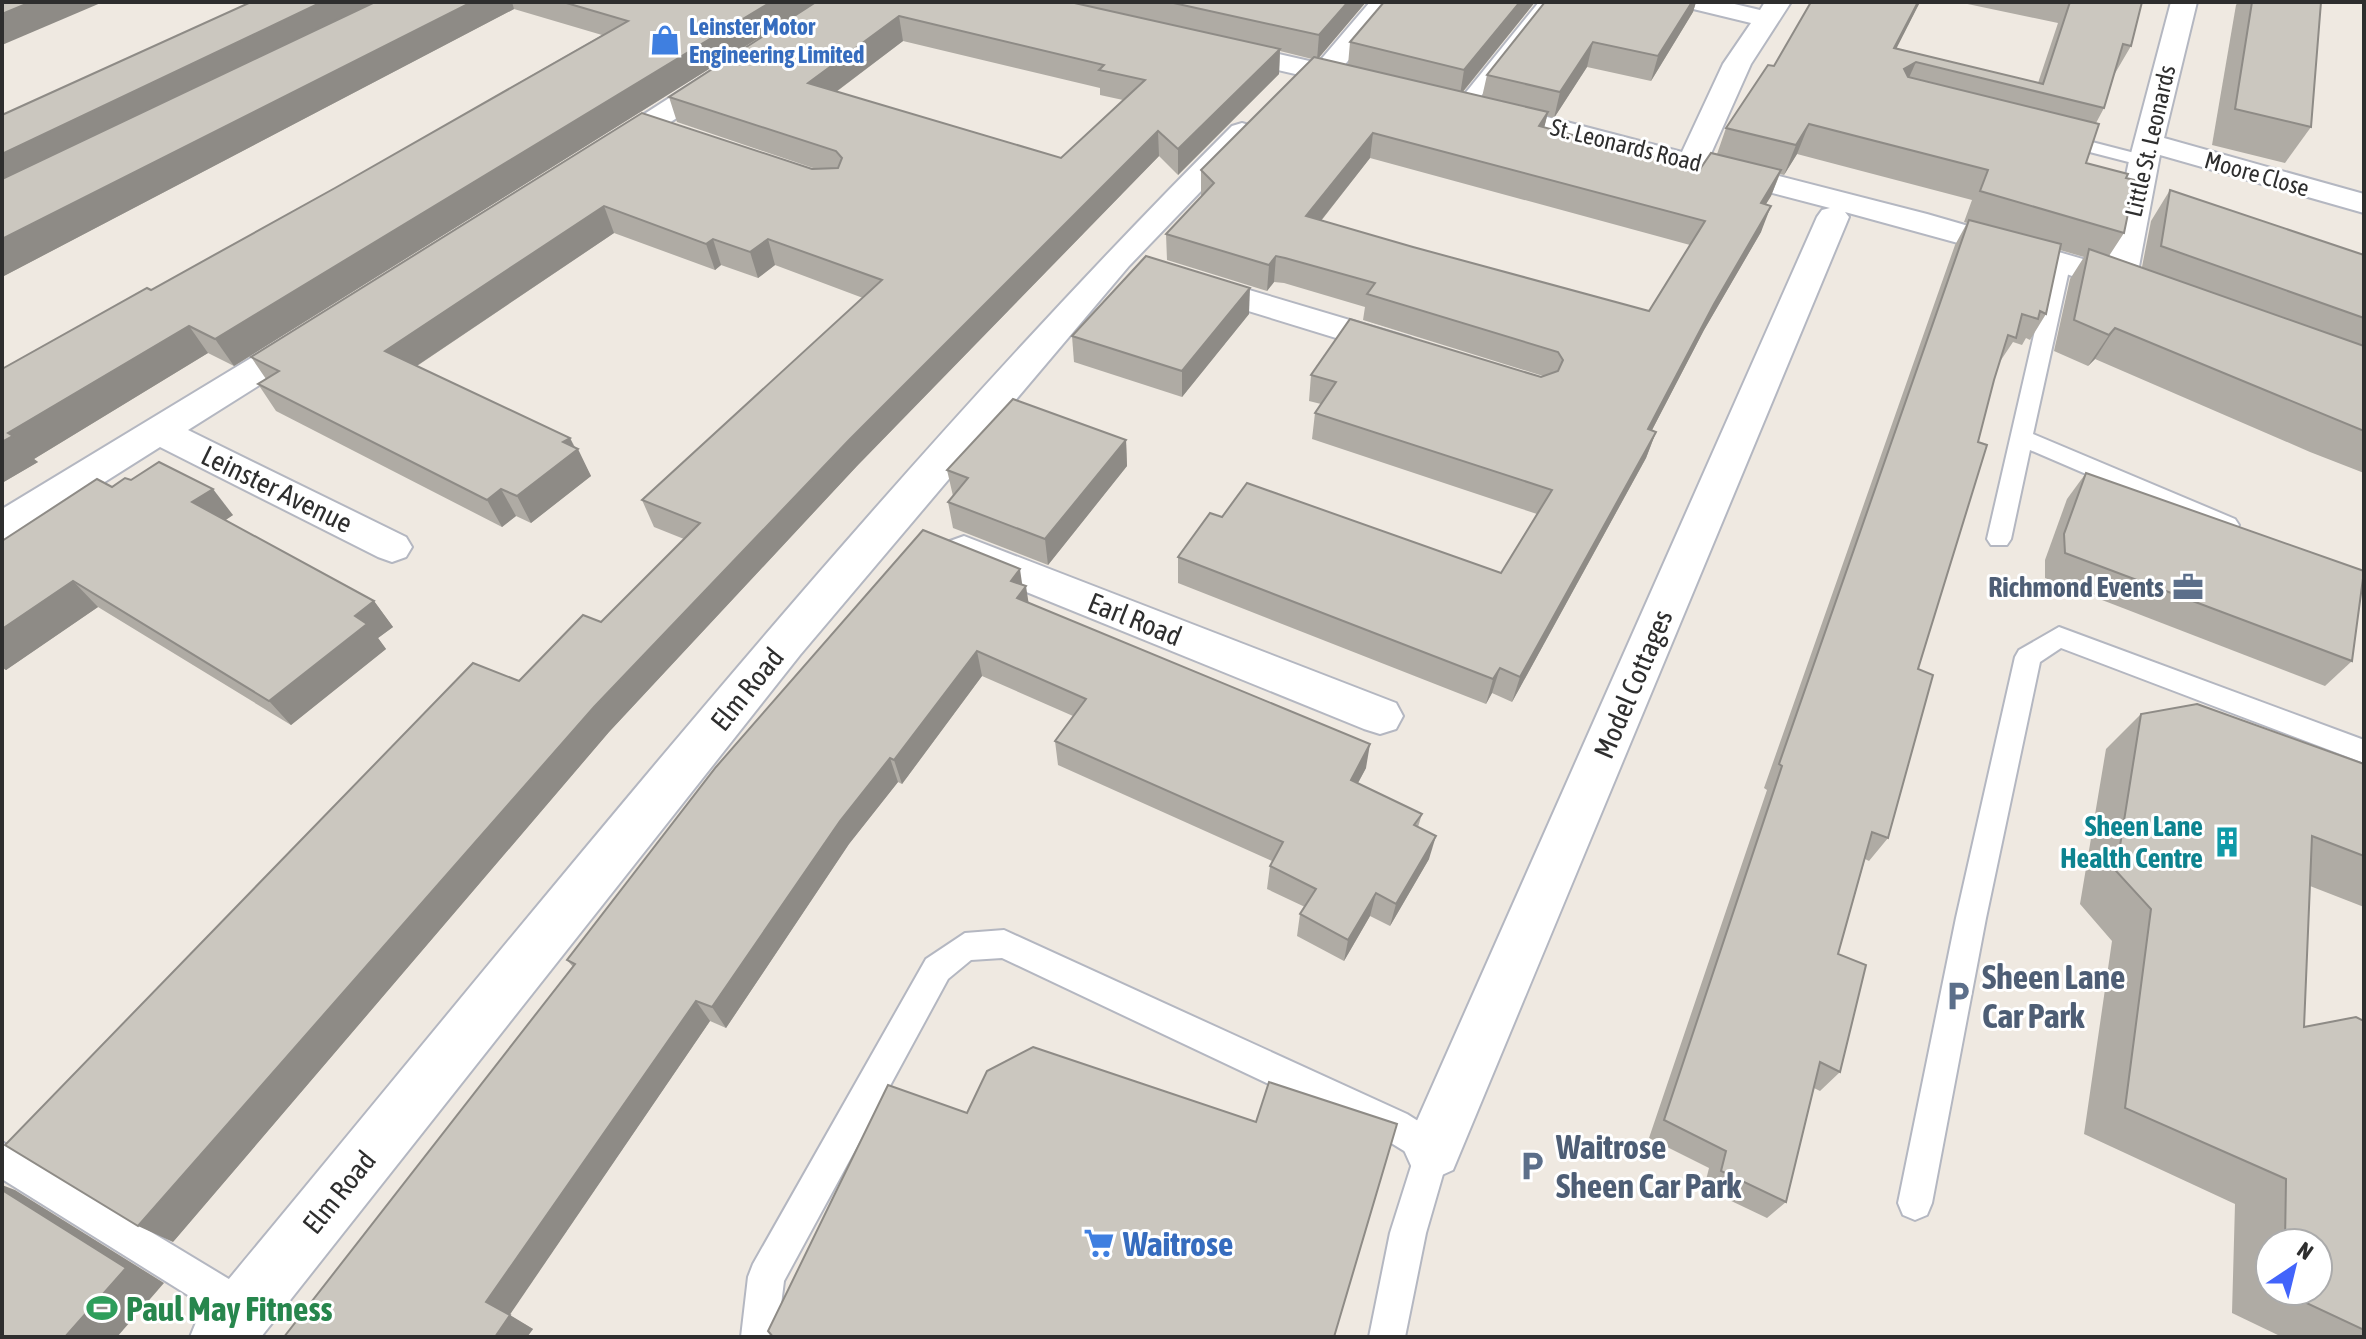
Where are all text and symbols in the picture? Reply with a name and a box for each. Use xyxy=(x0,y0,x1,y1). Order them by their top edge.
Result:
place label: Leinster Motor Engineering Limited xyxy=(689,13,864,68)
shop icon: Leinster Motor Engineering Limited xyxy=(648,23,682,57)
street label: Little St. Leonards xyxy=(2119,63,2181,219)
street label: St. Leonards Road xyxy=(1548,113,1704,177)
street label: Moore Close xyxy=(2202,146,2312,202)
street label: Leinster Avenue xyxy=(196,439,358,539)
office icon: Richmond Events xyxy=(2171,570,2205,604)
place label: Richmond Events xyxy=(1988,571,2164,603)
street label: Earl Road xyxy=(1084,586,1186,652)
street label: Model Cottages xyxy=(1587,605,1679,763)
street label: Elm Road xyxy=(704,641,790,737)
place label: Sheen Lane Health Centre xyxy=(2060,810,2203,874)
building icon: Sheen Lane Health Centre xyxy=(2210,825,2244,859)
place label: Sheen Lane Car Park xyxy=(1982,957,2126,1035)
parking icon: Sheen Lane Car Park xyxy=(1941,979,1975,1013)
place label: Waitrose Sheen Car Park xyxy=(1555,1127,1742,1205)
street label: Elm Road xyxy=(296,1144,382,1240)
parking icon: Waitrose Sheen Car Park xyxy=(1515,1149,1549,1183)
place label: Waitrose xyxy=(1122,1224,1234,1263)
supermarket icon: Waitrose xyxy=(1082,1226,1116,1260)
north arrow xyxy=(2254,1227,2334,1307)
text: N xyxy=(2293,1236,2318,1265)
place label: Paul May Fitness xyxy=(126,1289,332,1328)
sports icon: Paul May Fitness xyxy=(85,1291,119,1325)

